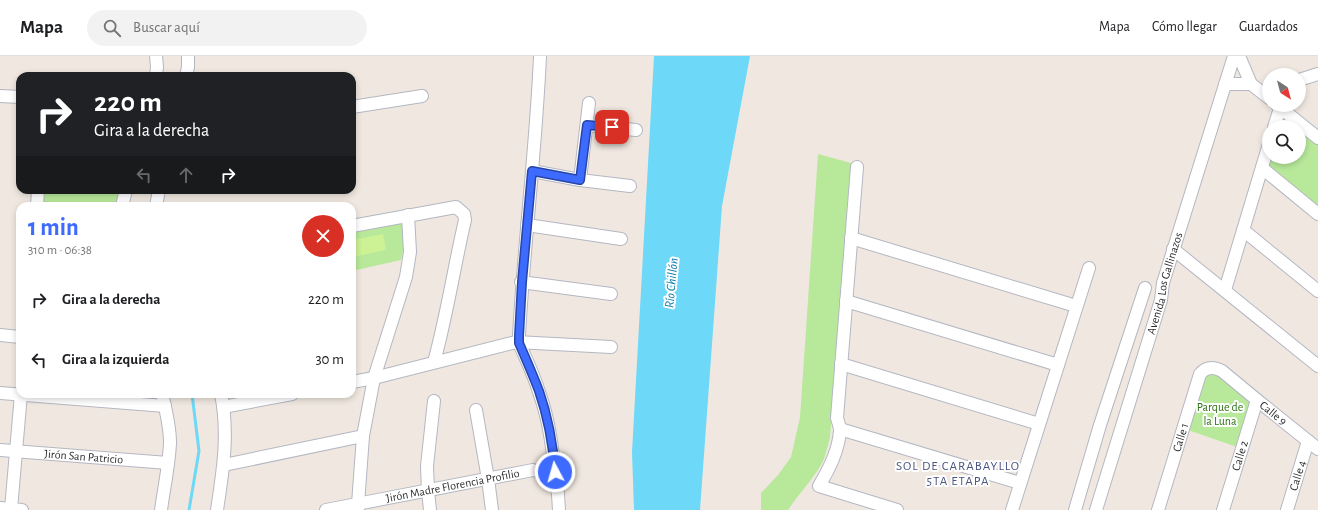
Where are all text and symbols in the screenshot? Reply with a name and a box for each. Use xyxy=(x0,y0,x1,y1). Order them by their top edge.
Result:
search box xyxy=(87,10,367,46)
icon: search xyxy=(101,17,123,39)
text: Mapa xyxy=(20,18,63,37)
text: Buscar aquí xyxy=(133,20,200,35)
text: Mapa xyxy=(1099,20,1130,34)
text: Cómo llegar xyxy=(1152,20,1217,34)
text: Guardados xyxy=(1239,20,1298,34)
north arrow xyxy=(1262,68,1306,112)
map controls xyxy=(1262,68,1306,164)
icon: right xyxy=(28,88,80,140)
text: 220 m xyxy=(94,89,162,117)
pin xyxy=(595,110,629,144)
icon: arrive xyxy=(601,116,623,138)
button: search xyxy=(1262,120,1306,164)
text: Gira a la derecha xyxy=(94,122,209,140)
icon: left xyxy=(133,164,155,186)
icon: ahead xyxy=(175,164,197,186)
icon: right xyxy=(217,164,239,186)
button: close xyxy=(302,215,344,257)
text: 1 min xyxy=(28,216,79,240)
street label: Avenida Los Gallinazos xyxy=(1145,231,1185,336)
text: 310 m · 06:38 xyxy=(28,244,92,257)
water label: Río Chillón xyxy=(663,257,681,309)
icon: right xyxy=(28,289,50,311)
text: Gira a la derecha xyxy=(62,292,161,307)
text: 220 m xyxy=(308,292,344,307)
icon: left xyxy=(28,349,50,371)
text: Gira a la izquierda xyxy=(62,352,169,367)
text: 30 m xyxy=(315,352,344,367)
street label: Calle 9 xyxy=(1257,399,1289,428)
park label: Parque de la Luna xyxy=(1197,401,1243,427)
street label: Calle 1 xyxy=(1170,422,1190,453)
street label: Calle 2 xyxy=(1230,439,1250,472)
street label: Jirón San Patricio xyxy=(44,447,124,466)
position arrow xyxy=(534,451,576,493)
street label: Calle 4 xyxy=(1287,459,1308,492)
district label: SOL DE CARABAYLLO 5TA ETAPA xyxy=(896,460,1020,488)
street label: Jirón Madre Florencia Profilio xyxy=(385,467,521,504)

